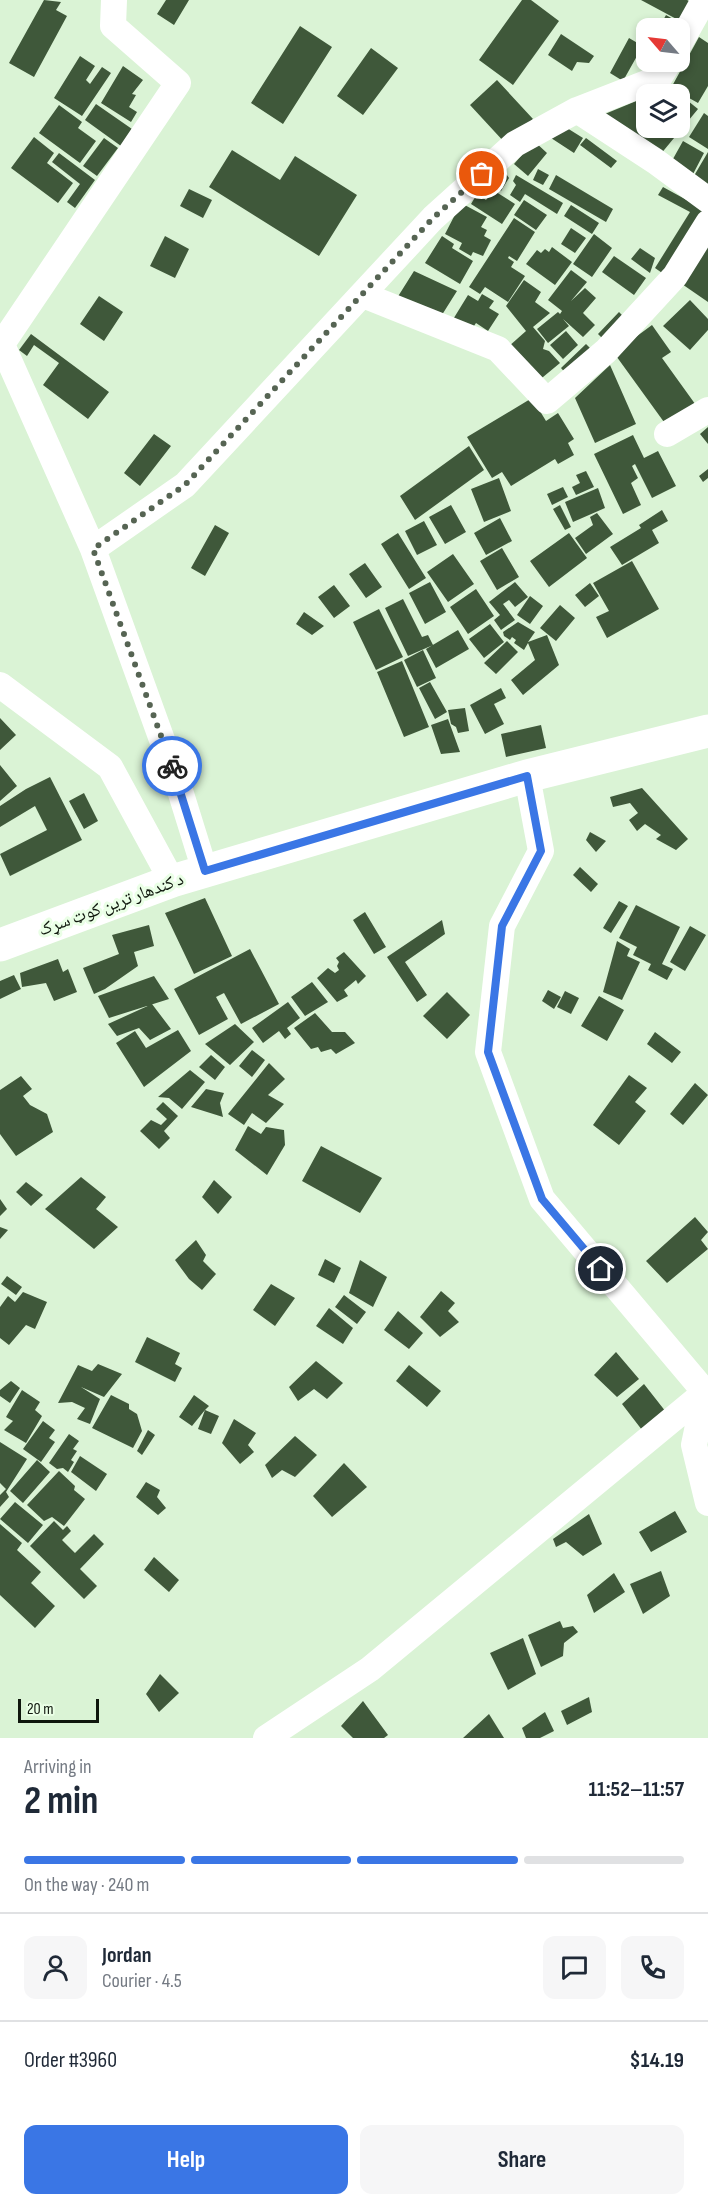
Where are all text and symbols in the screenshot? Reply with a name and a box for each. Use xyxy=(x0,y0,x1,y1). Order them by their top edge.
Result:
north arrow xyxy=(636,18,690,72)
map controls xyxy=(636,18,690,138)
button: layers xyxy=(636,84,690,138)
pin xyxy=(456,148,507,199)
icon: bag xyxy=(465,157,498,190)
courier xyxy=(142,736,202,796)
icon: bike xyxy=(156,750,189,783)
street label: د کندهار ترين کوټ سړک xyxy=(36,868,187,941)
pin xyxy=(575,1243,626,1294)
icon: home xyxy=(584,1252,617,1285)
scale bar xyxy=(18,1696,99,1724)
text: 20 m xyxy=(27,1700,54,1719)
text: Arriving in xyxy=(24,1755,92,1779)
text: 11:52–11:57 xyxy=(588,1776,684,1803)
text: 2 min xyxy=(24,1778,98,1825)
text: On the way · 240 m xyxy=(24,1873,149,1897)
button: person xyxy=(24,1936,87,1999)
button: chat xyxy=(543,1936,606,1999)
button: phone xyxy=(621,1936,684,1999)
text: Jordan xyxy=(102,1942,151,1969)
text: Courier · 4.5 xyxy=(102,1969,182,1993)
text: Order #3960 xyxy=(24,2047,117,2074)
text: $14.19 xyxy=(629,2047,684,2074)
button: Help xyxy=(24,2125,348,2194)
button: Share xyxy=(360,2125,684,2194)

